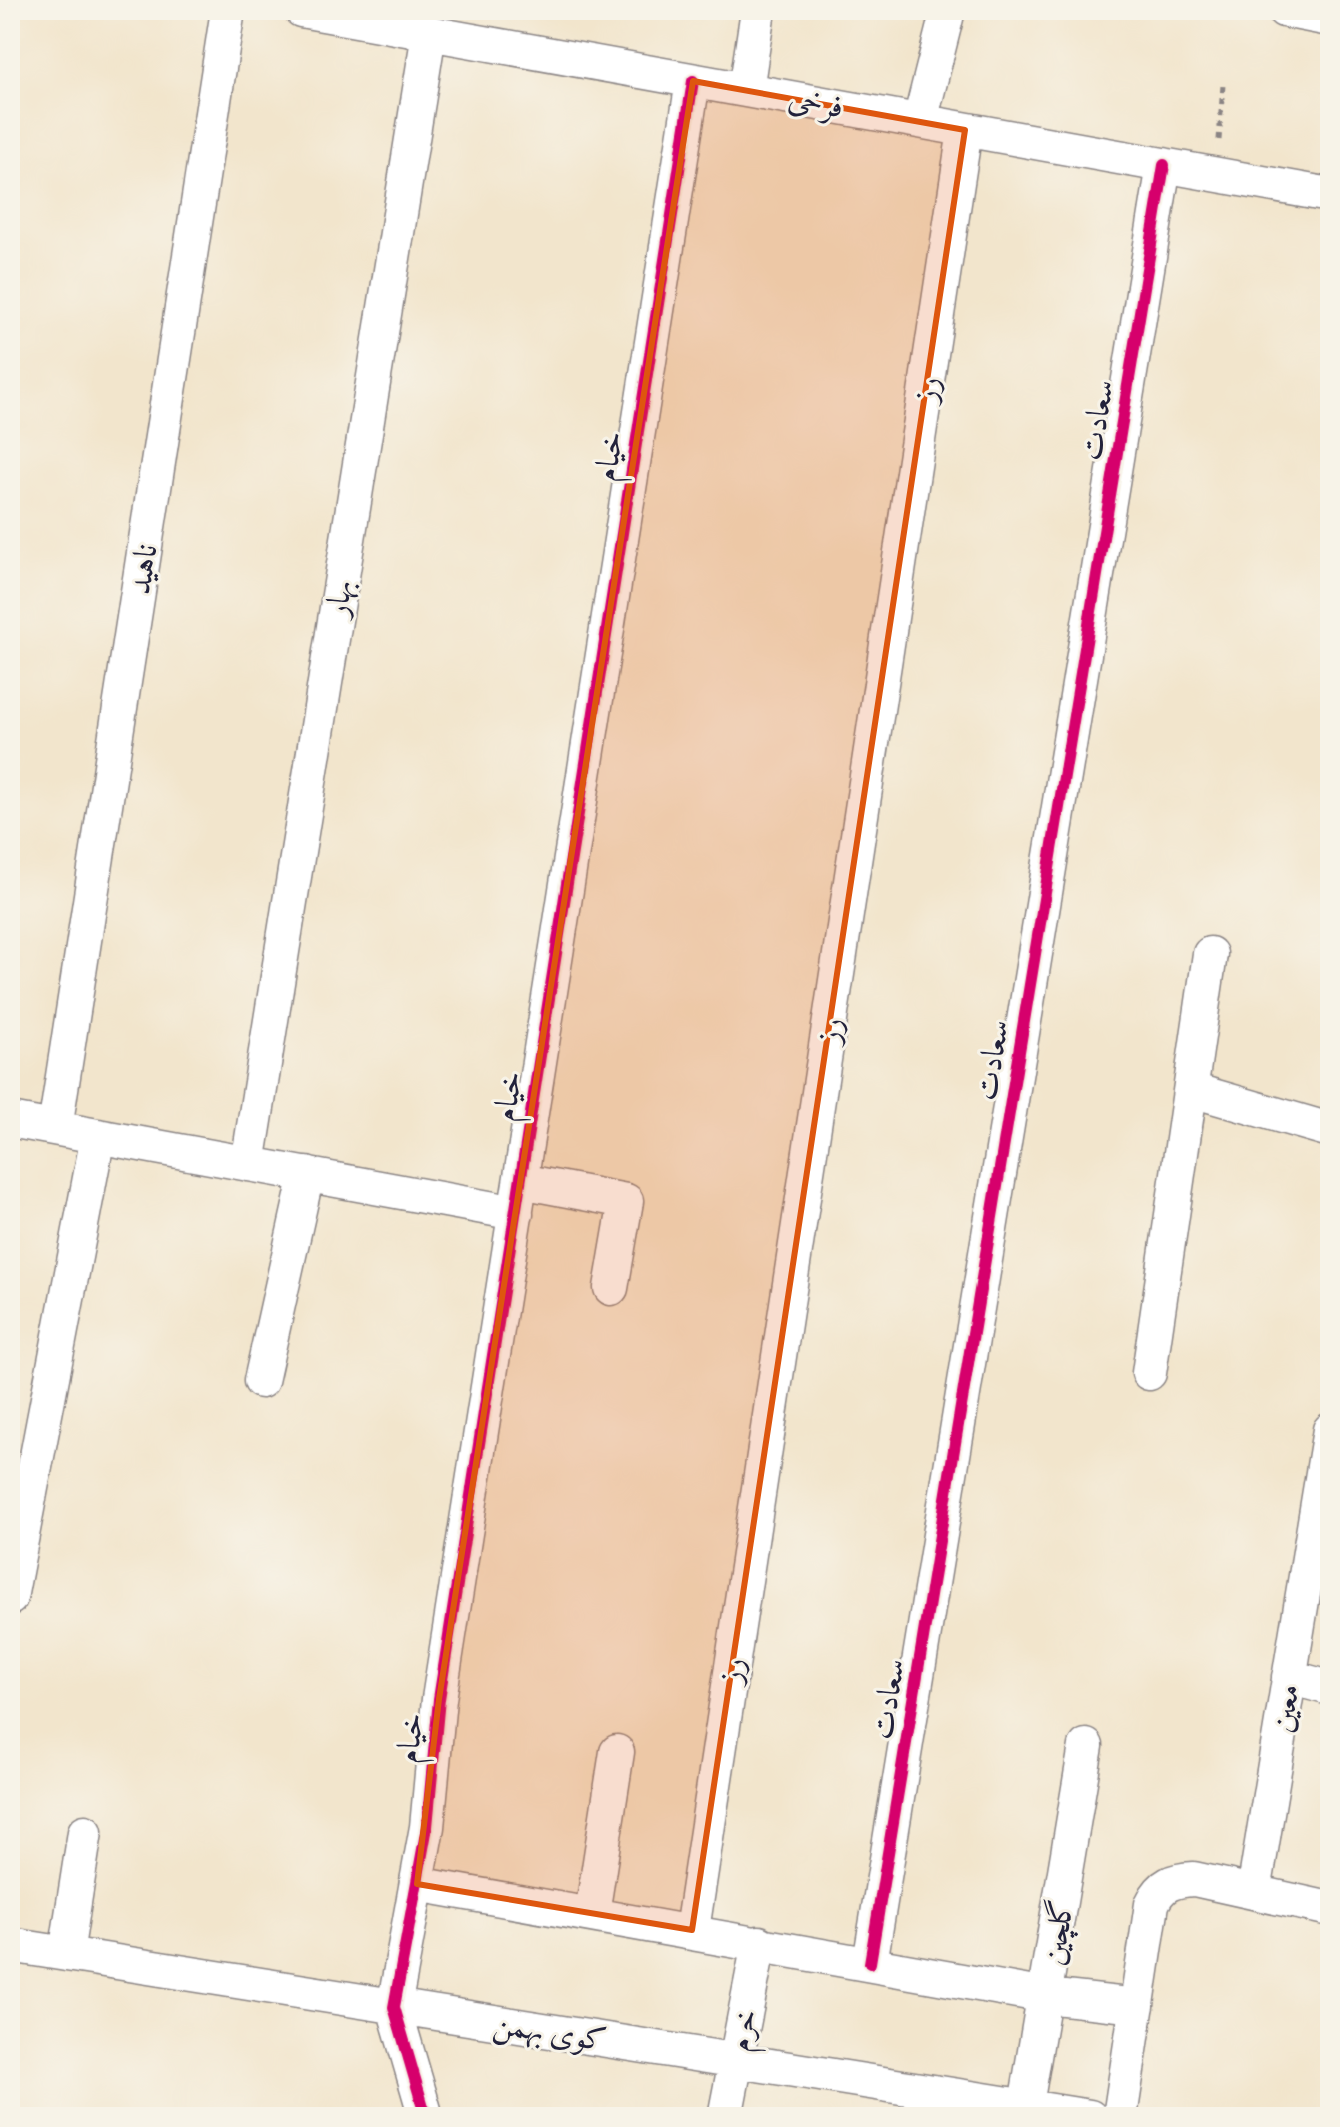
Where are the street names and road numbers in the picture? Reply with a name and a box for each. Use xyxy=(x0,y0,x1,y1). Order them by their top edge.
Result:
street label: فرخی xyxy=(785,77,847,127)
street label: رز xyxy=(903,373,949,408)
street label: سعادت xyxy=(1069,377,1123,463)
street label: خیام xyxy=(583,428,640,485)
street label: ناهید xyxy=(117,541,167,597)
street label: بهار xyxy=(314,576,362,623)
street label: رز xyxy=(806,1014,852,1049)
street label: سعادت xyxy=(964,1017,1018,1103)
street label: خیام xyxy=(482,1068,539,1125)
street label: رز xyxy=(708,1654,754,1689)
street label: سعادت xyxy=(860,1656,914,1742)
street label: معین xyxy=(1259,1681,1309,1735)
street label: خیام xyxy=(385,1711,439,1766)
street label: گلچین xyxy=(1031,1896,1084,1968)
street label: کوی بهمن xyxy=(490,2001,610,2062)
street label: خرم xyxy=(717,2005,774,2056)

